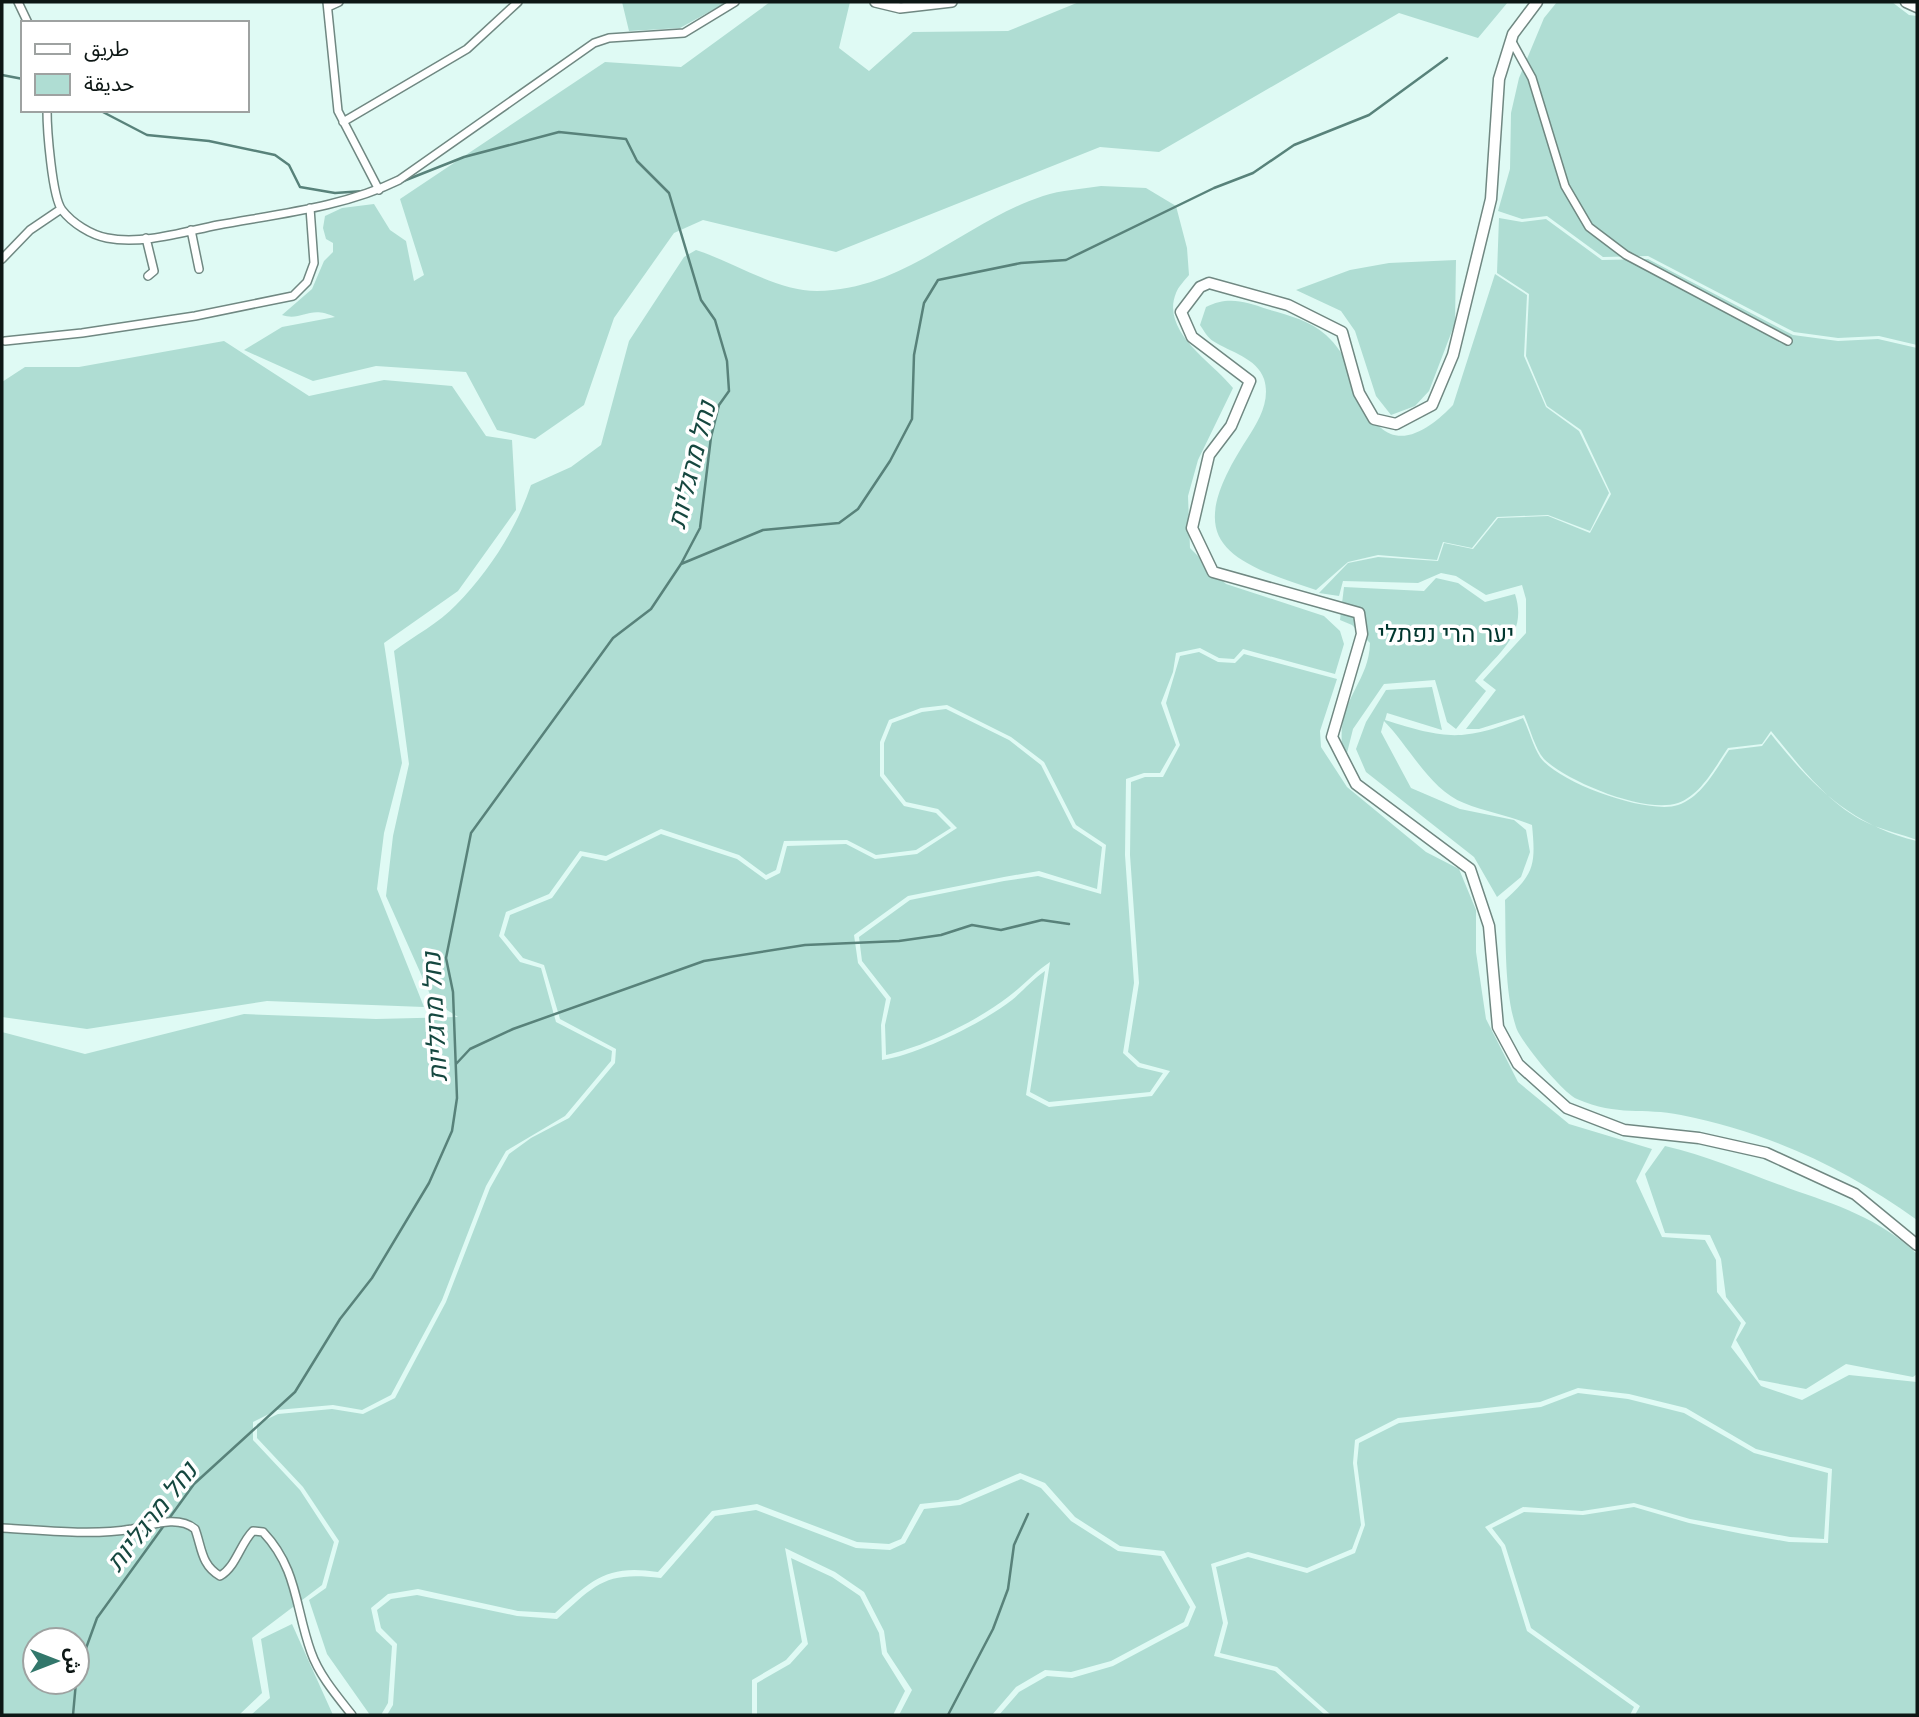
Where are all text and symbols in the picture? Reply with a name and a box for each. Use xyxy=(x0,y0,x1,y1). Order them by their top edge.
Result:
legend xyxy=(21,21,248,112)
text: طريق xyxy=(84,35,129,63)
text: حديقة xyxy=(84,70,134,98)
water label: נחל מרגליות xyxy=(659,396,725,532)
park label: יער הרי נפתלי xyxy=(1378,618,1514,650)
water label: נחל מרגליות xyxy=(414,950,456,1083)
water label: נחל מרגליות xyxy=(98,1454,207,1579)
north arrow xyxy=(21,1626,91,1696)
text: ش xyxy=(59,1648,85,1674)

